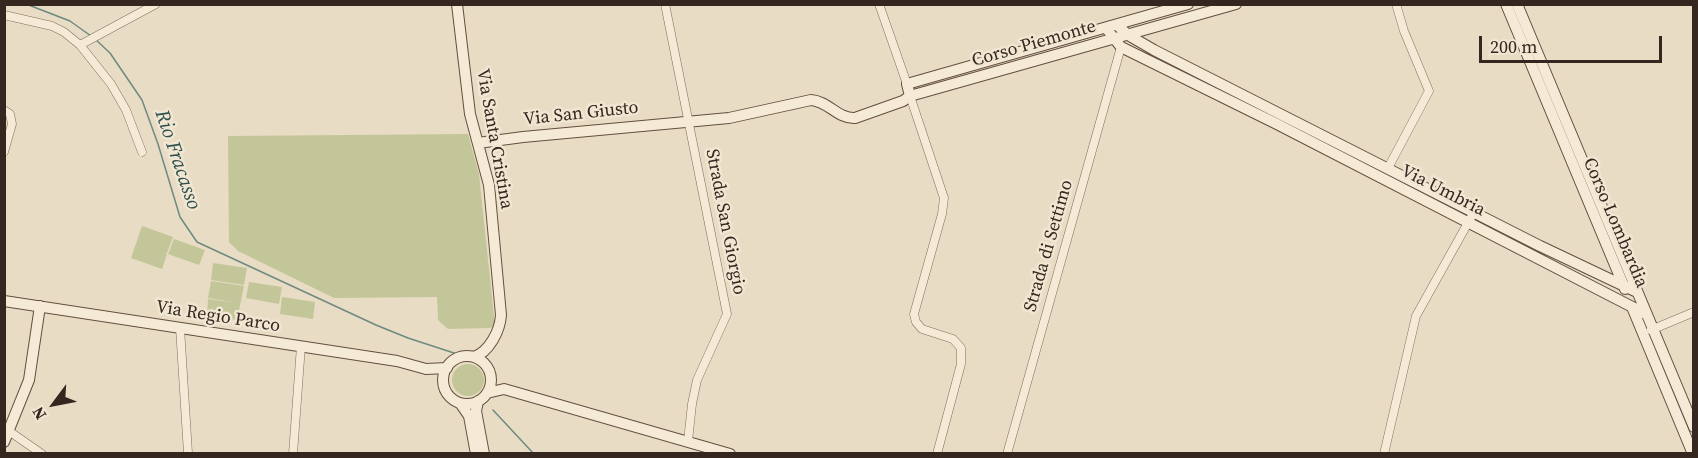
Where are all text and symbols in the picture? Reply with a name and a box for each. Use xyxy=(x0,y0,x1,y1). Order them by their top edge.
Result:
street label: Corso Piemonte xyxy=(970,16,1098,72)
scale bar xyxy=(1482,24,1665,62)
text: 200 m xyxy=(1490,34,1537,59)
street label: Via Santa Cristina xyxy=(471,67,517,211)
street label: Via San Giusto xyxy=(522,97,640,131)
water label: Rio Fracasso xyxy=(149,107,205,213)
street label: Strada San Giorgio xyxy=(700,147,750,297)
street label: Corso Lombardia xyxy=(1578,155,1652,291)
street label: Via Umbria xyxy=(1397,161,1489,221)
street label: Strada di Settimo xyxy=(1020,177,1078,315)
street label: Via Regio Parco xyxy=(154,297,282,337)
north arrow xyxy=(24,374,84,434)
text: N xyxy=(26,403,51,424)

